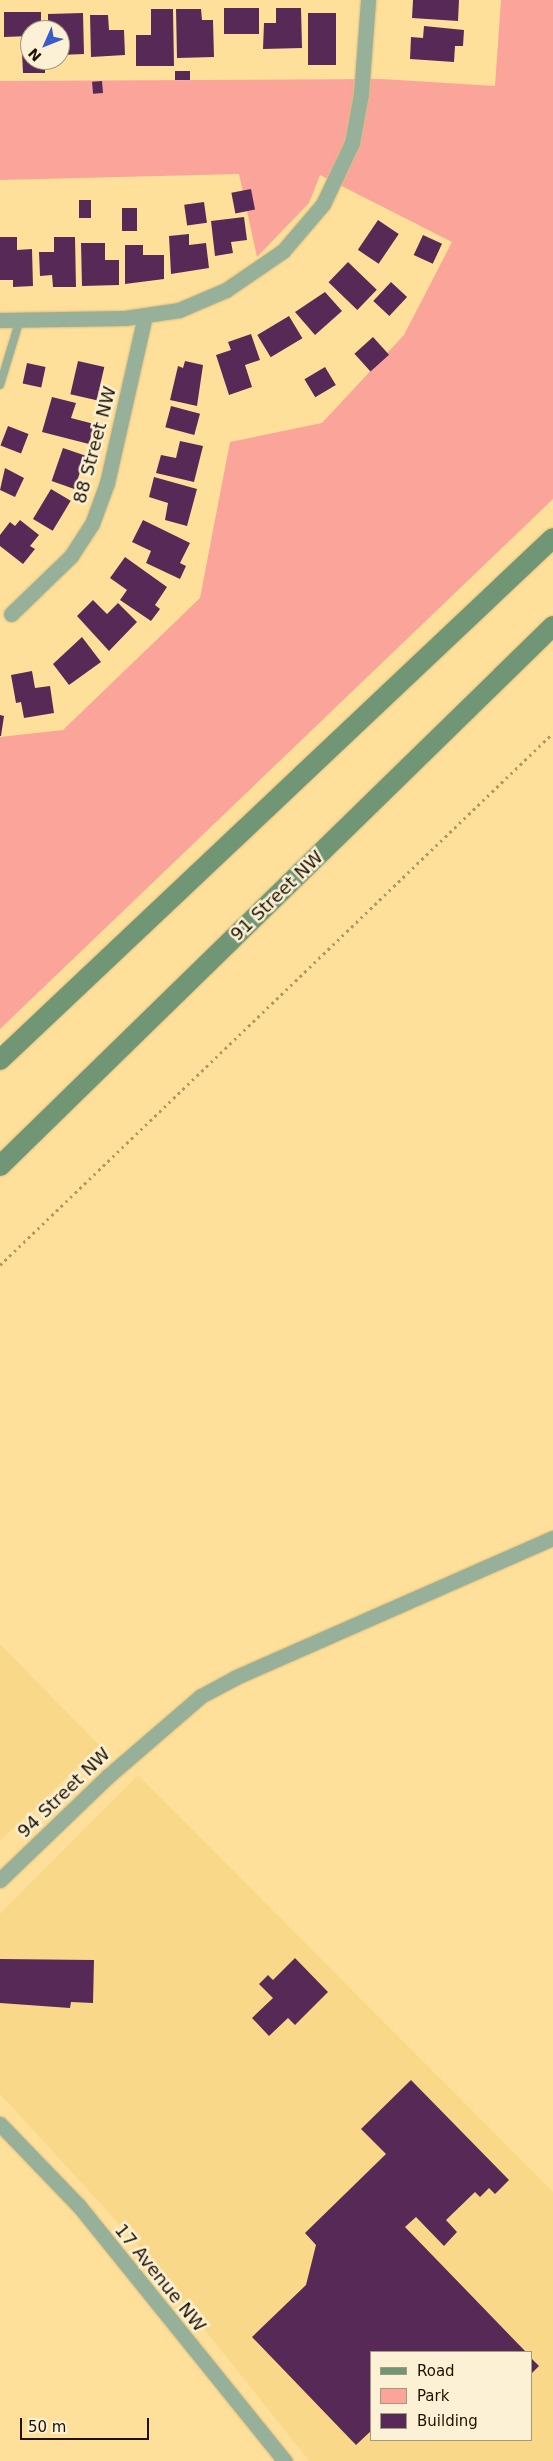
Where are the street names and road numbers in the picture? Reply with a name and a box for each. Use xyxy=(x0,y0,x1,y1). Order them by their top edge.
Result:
street label: 88 Street NW xyxy=(69,384,121,506)
street label: 91 Street NW xyxy=(226,846,328,946)
street label: 94 Street NW xyxy=(13,1743,115,1843)
street label: 17 Avenue NW xyxy=(110,2220,210,2336)

